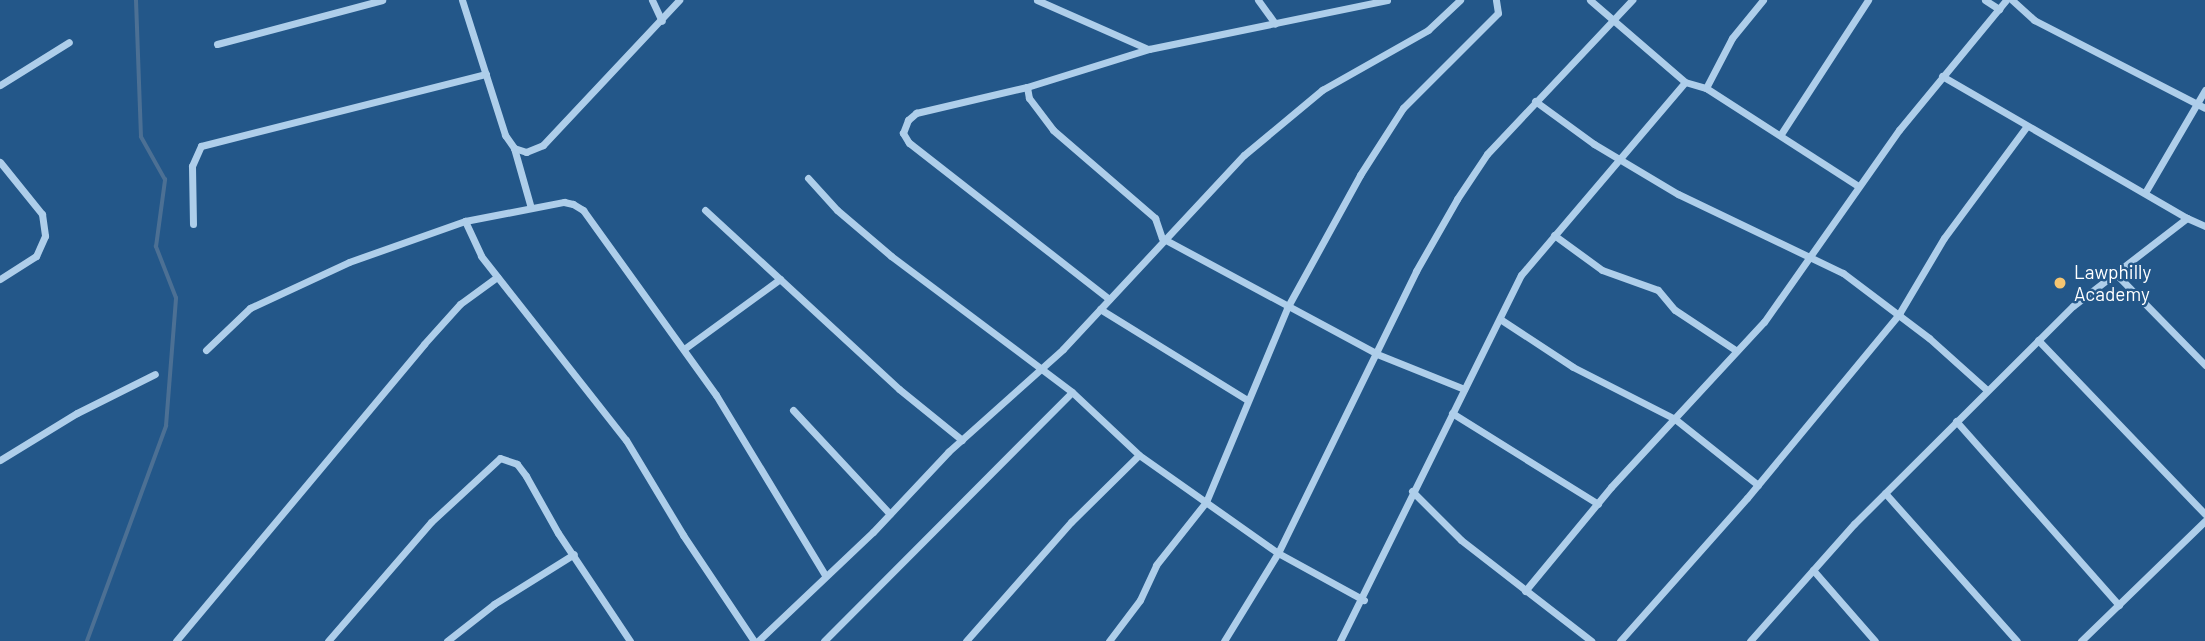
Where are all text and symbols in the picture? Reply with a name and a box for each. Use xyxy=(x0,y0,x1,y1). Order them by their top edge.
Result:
place label: Lawphilly Academy xyxy=(2074,261,2151,305)
marker: Lawphilly Academy xyxy=(2052,275,2068,291)

